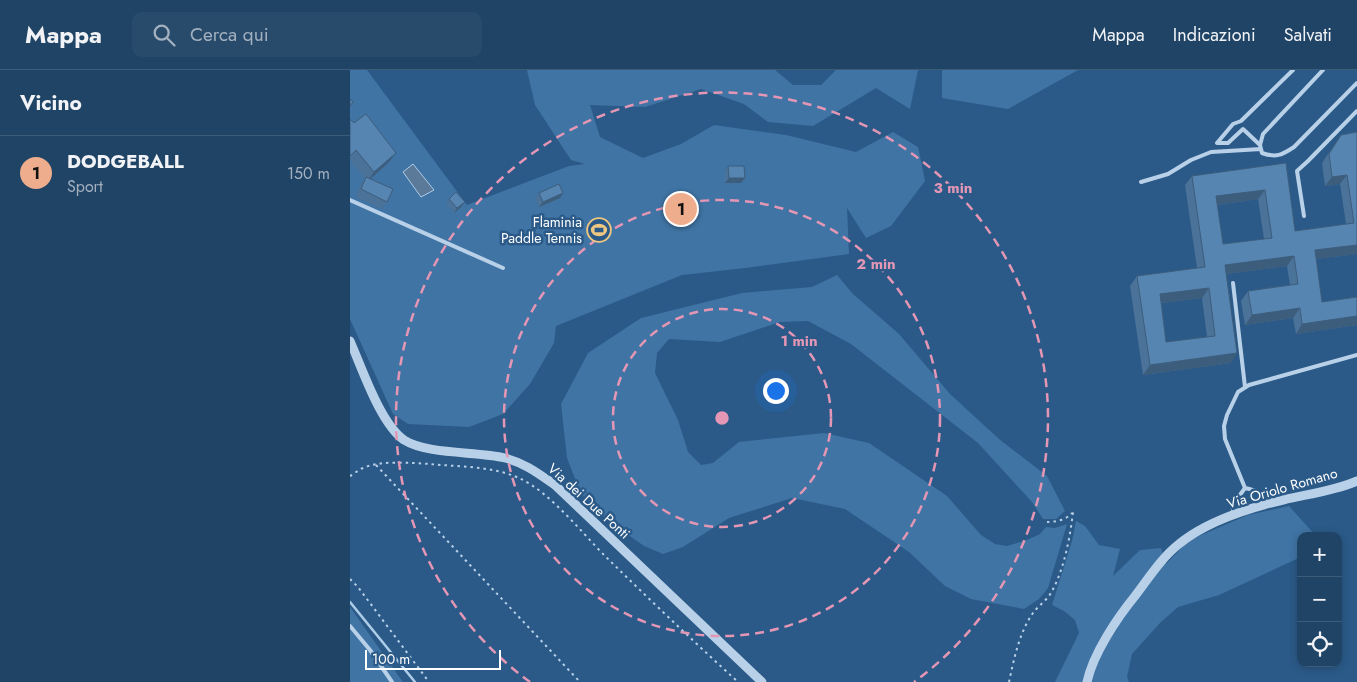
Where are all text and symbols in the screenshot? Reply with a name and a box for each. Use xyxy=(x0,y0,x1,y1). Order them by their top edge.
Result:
search box xyxy=(132,12,482,57)
text: Mappa xyxy=(25,17,102,52)
icon: search xyxy=(150,21,178,49)
text: Cerca qui xyxy=(190,21,269,48)
text: Mappa xyxy=(1092,22,1145,48)
text: Indicazioni xyxy=(1173,22,1256,48)
text: Salvati xyxy=(1284,22,1332,48)
text: Vicino xyxy=(20,88,82,118)
text: DODGEBALL xyxy=(67,148,184,175)
text: 1 xyxy=(32,162,40,185)
text: 150 m xyxy=(287,162,330,185)
text: Sport xyxy=(67,175,103,198)
text: 3 min xyxy=(934,177,972,199)
pin: 1 xyxy=(665,190,697,228)
place label: Flaminia Paddle Tennis xyxy=(501,212,582,248)
sports icon: Flaminia Paddle Tennis xyxy=(586,217,612,243)
text: 2 min xyxy=(856,253,896,275)
text: 1 min xyxy=(780,330,818,352)
your location xyxy=(763,378,789,404)
centre of rings xyxy=(713,409,731,427)
street label: Via dei Due Ponti xyxy=(544,459,634,543)
street label: Via Oriolo Romano xyxy=(1224,463,1340,513)
map controls xyxy=(1297,532,1342,667)
button: + xyxy=(1297,532,1342,577)
button: − xyxy=(1297,577,1342,622)
button: locate xyxy=(1297,622,1342,667)
scale bar xyxy=(365,647,501,670)
text: 100 m xyxy=(372,649,410,669)

